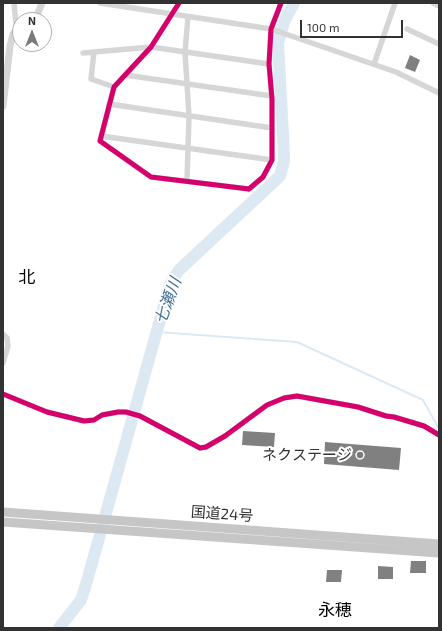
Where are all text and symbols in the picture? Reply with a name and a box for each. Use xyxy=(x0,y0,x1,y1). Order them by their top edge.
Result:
north arrow xyxy=(12,12,52,52)
scale bar xyxy=(302,12,405,38)
text: N xyxy=(28,14,36,27)
text: 100 m xyxy=(307,20,339,34)
district label: 北 xyxy=(19,267,35,287)
water label: 七瀬川 xyxy=(151,275,185,327)
place label: ネクステージ xyxy=(262,446,352,464)
marker: ネクステージ xyxy=(355,450,365,460)
street label: 国道24号 xyxy=(190,503,254,525)
district label: 永穂 xyxy=(318,600,352,620)

